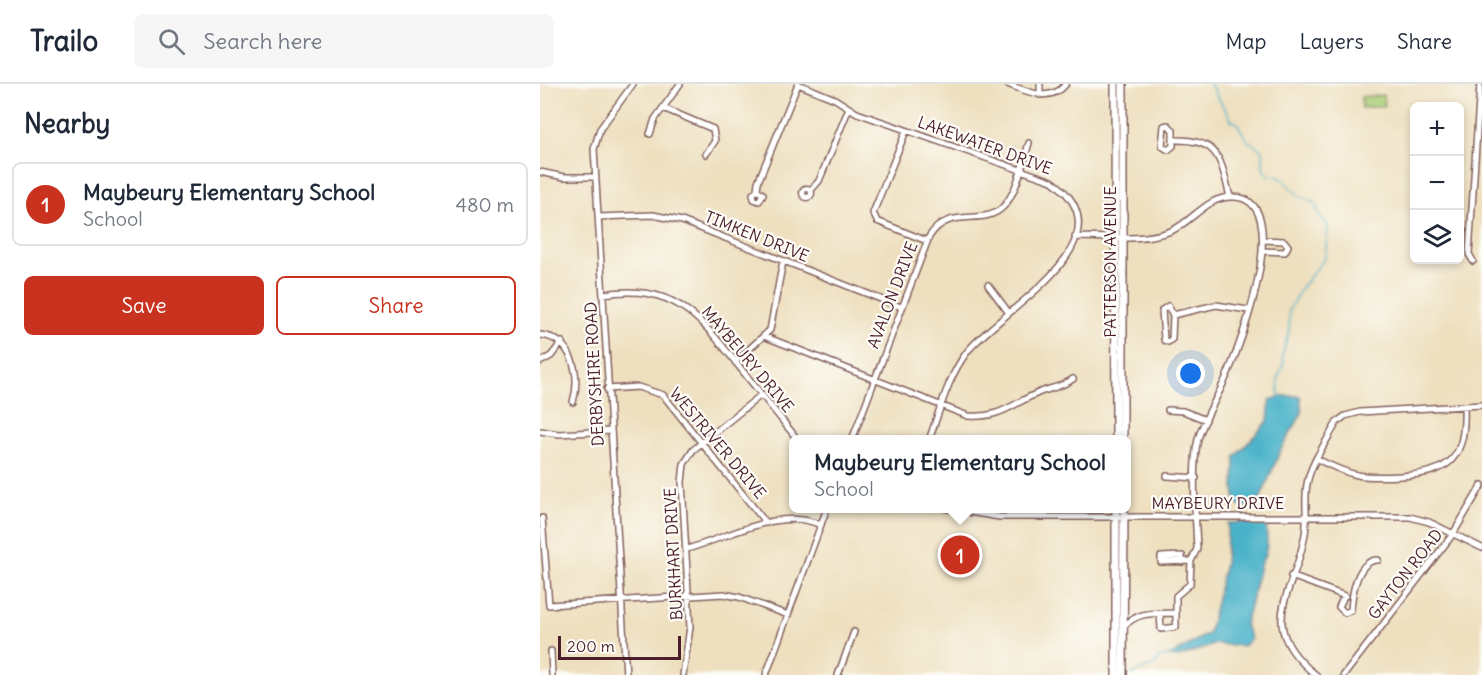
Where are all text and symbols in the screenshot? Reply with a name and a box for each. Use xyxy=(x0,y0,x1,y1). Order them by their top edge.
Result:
search box xyxy=(134,14,554,68)
text: Trailo xyxy=(30,23,98,59)
icon: search xyxy=(155,25,188,58)
text: Search here xyxy=(203,27,322,55)
text: Map xyxy=(1226,28,1266,55)
text: Layers xyxy=(1299,28,1364,55)
text: Share xyxy=(1397,28,1452,55)
map controls xyxy=(1410,102,1464,264)
button: + xyxy=(1410,102,1464,156)
text: Nearby xyxy=(24,107,110,140)
street label: LAKEWATER DRIVE xyxy=(915,111,1055,179)
button: − xyxy=(1410,156,1464,210)
text: Maybeury Elementary School xyxy=(83,178,375,206)
street label: PATTERSON AVENUE xyxy=(1100,186,1120,338)
text: 1 xyxy=(42,192,49,217)
text: 480 m xyxy=(455,192,514,217)
text: School xyxy=(83,206,143,231)
street label: TIMKEN DRIVE xyxy=(702,206,812,266)
button: layers xyxy=(1410,210,1464,264)
street label: AVALON DRIVE xyxy=(862,239,922,351)
button: Save xyxy=(24,276,264,335)
button: Share xyxy=(276,276,516,335)
street label: DERBYSHIRE ROAD xyxy=(580,301,608,447)
street label: MAYBEURY DRIVE xyxy=(698,302,798,416)
your location xyxy=(1176,359,1205,388)
street label: WESTRIVER DRIVE xyxy=(665,383,771,503)
popup xyxy=(789,435,1131,513)
text: Maybeury Elementary School xyxy=(814,448,1106,476)
text: School xyxy=(814,476,874,501)
street label: BURKHART DRIVE xyxy=(660,487,686,621)
street label: MAYBEURY DRIVE xyxy=(1152,493,1284,513)
street label: GAYTON ROAD xyxy=(1363,525,1447,623)
pin: 1 xyxy=(940,532,980,578)
scale bar xyxy=(558,633,681,660)
text: 200 m xyxy=(567,636,615,656)

